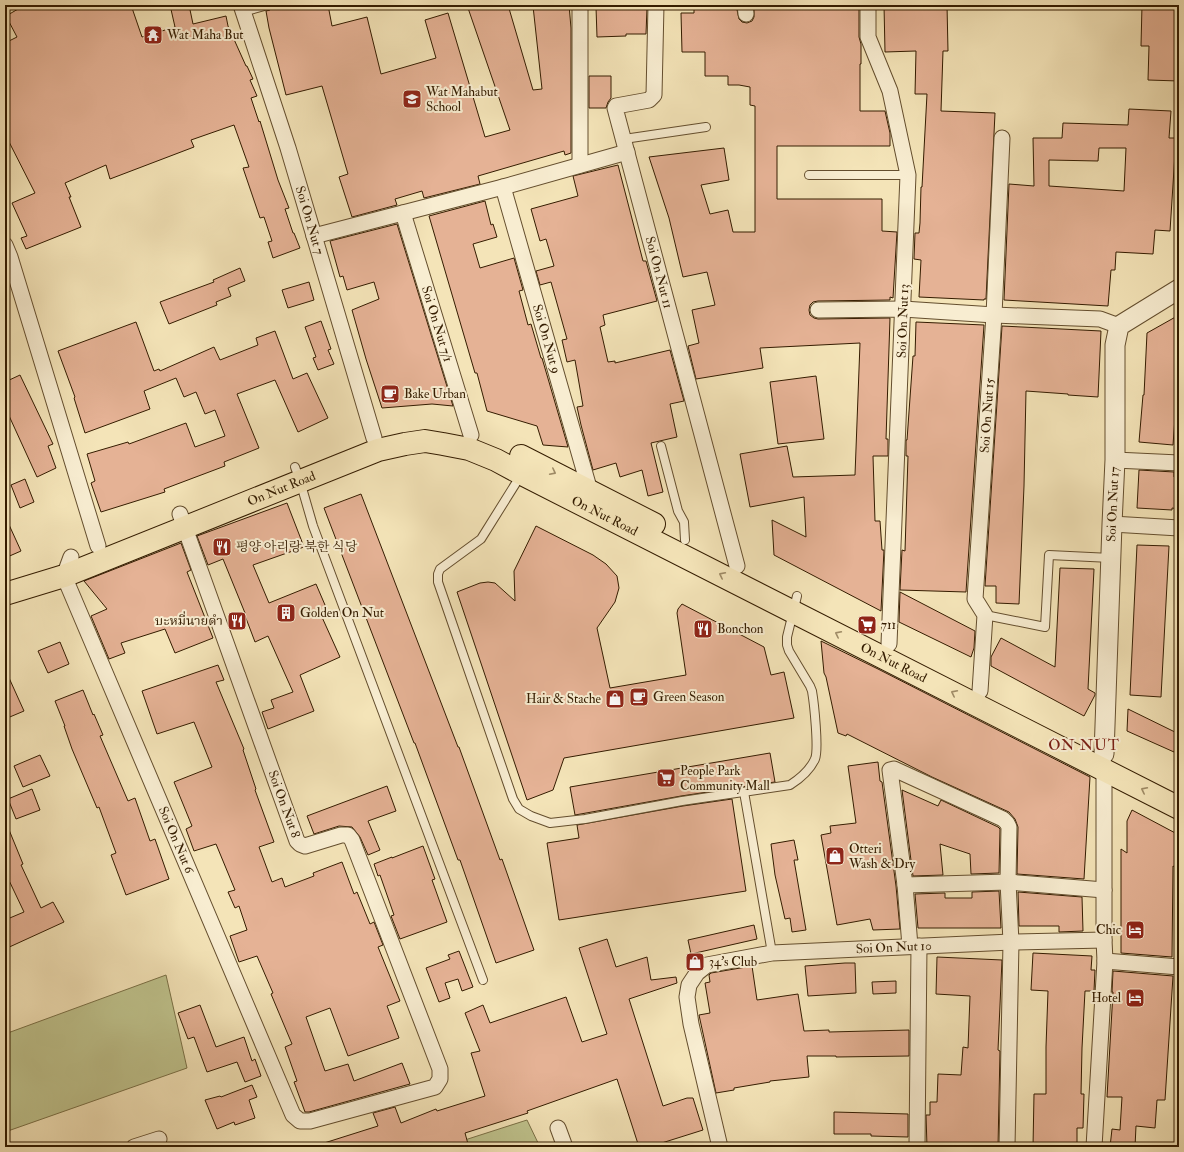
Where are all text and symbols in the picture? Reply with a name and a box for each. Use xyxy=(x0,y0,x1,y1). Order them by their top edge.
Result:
temple icon: Wat Maha But xyxy=(142,24,164,46)
place label: Wat Maha But xyxy=(166,27,244,43)
place label: Wat Mahabut School xyxy=(425,84,498,115)
school or university icon: Wat Mahabut School xyxy=(401,88,423,110)
street label: Soi On Nut 7 xyxy=(292,184,327,257)
street label: Soi On Nut 11 xyxy=(642,235,676,311)
street label: Soi On Nut 7/1 xyxy=(418,284,456,364)
street label: Soi On Nut 13 xyxy=(894,284,912,358)
street label: Soi On Nut 9 xyxy=(529,302,564,375)
street label: Soi On Nut 15 xyxy=(977,377,998,453)
cafe icon: Bake Urban xyxy=(379,383,401,405)
place label: Bake Urban xyxy=(404,386,466,402)
street label: Soi On Nut 17 xyxy=(1103,466,1123,542)
street label: On Nut Road xyxy=(245,468,319,510)
one-way arrow xyxy=(549,468,556,475)
street label: On Nut Road xyxy=(569,492,641,540)
restaurant icon: 평양 아리랑 북한 식당 xyxy=(211,536,233,558)
place label: 평양 아리랑 북한 식당 xyxy=(236,539,358,555)
one-way arrow xyxy=(718,573,726,580)
building icon: Golden On Nut xyxy=(275,602,297,624)
place label: Golden On Nut xyxy=(300,605,384,621)
restaurant icon: บะหมี่นายดำ xyxy=(226,610,248,632)
place label: บะหมี่นายดำ xyxy=(155,611,223,629)
supermarket icon: 711 xyxy=(856,614,878,636)
place label: 711 xyxy=(881,617,897,633)
restaurant icon: Bonchon xyxy=(692,618,714,640)
place label: Bonchon xyxy=(717,621,764,637)
one-way arrow xyxy=(834,631,842,639)
street label: On Nut Road xyxy=(858,639,930,687)
cafe icon: Green Season xyxy=(628,686,650,708)
shop icon: Hair & Stache xyxy=(604,688,626,710)
place label: Green Season xyxy=(653,689,725,705)
one-way arrow xyxy=(950,690,958,698)
place label: Hair & Stache xyxy=(526,691,602,707)
district label: ON NUT xyxy=(1048,736,1120,755)
place label: People Park Community Mall xyxy=(680,763,770,795)
supermarket icon: People Park Community Mall xyxy=(655,767,677,789)
street label: Soi On Nut 8 xyxy=(264,768,304,840)
one-way arrow xyxy=(1141,787,1149,795)
street label: Soi On Nut 6 xyxy=(155,804,198,877)
place label: Otteri Wash & Dry xyxy=(848,841,915,873)
shop icon: Otteri Wash & Dry xyxy=(824,845,846,867)
hotel icon: Chic xyxy=(1124,919,1146,941)
place label: Chic xyxy=(1096,922,1121,938)
street label: Soi On Nut 10 xyxy=(855,938,932,957)
shop icon: 34's Club xyxy=(684,951,706,973)
place label: 34's Club xyxy=(709,954,757,970)
hotel icon: Hotel xyxy=(1124,987,1146,1009)
place label: Hotel xyxy=(1091,990,1122,1006)

